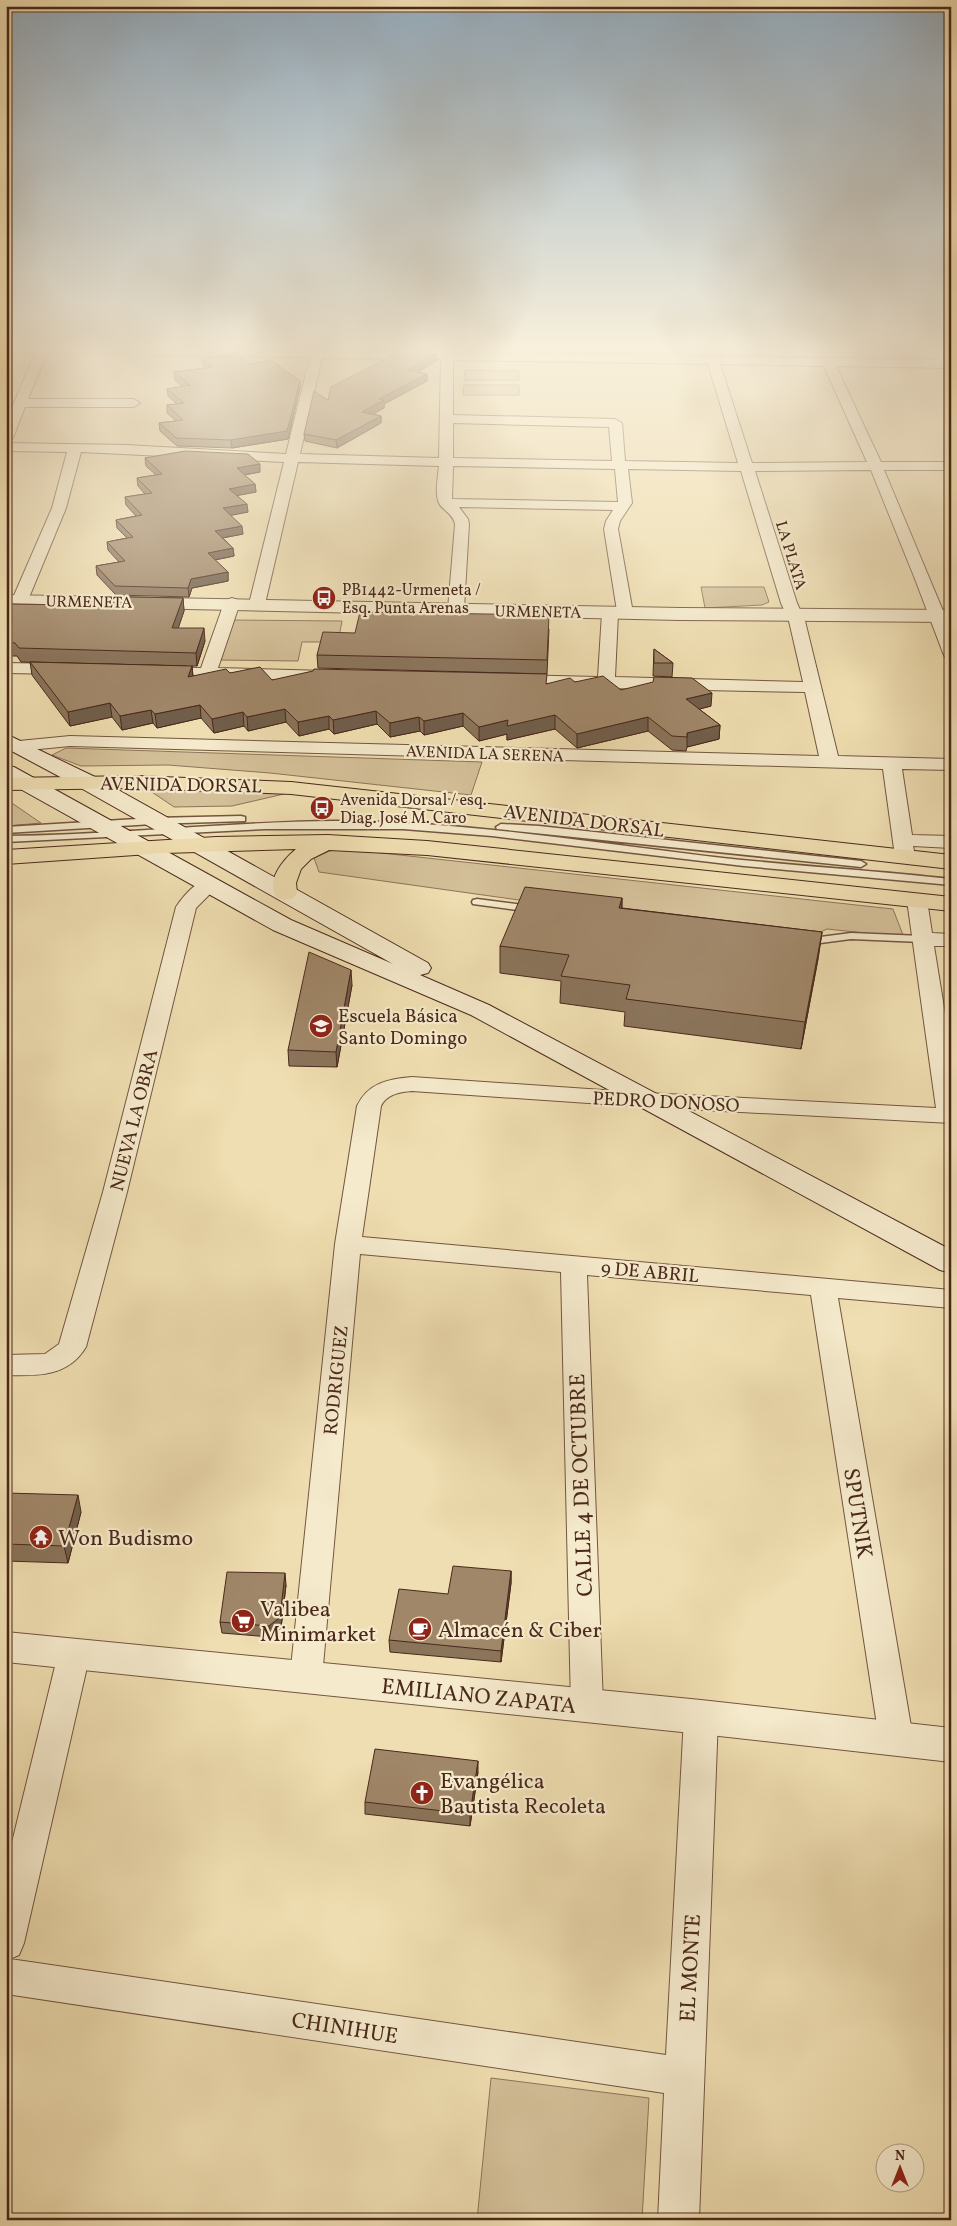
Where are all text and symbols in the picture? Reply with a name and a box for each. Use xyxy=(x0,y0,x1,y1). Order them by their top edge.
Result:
street label: LA PLATA xyxy=(769,518,811,593)
place label: PB1442-Urmeneta / Esq. Punta Arenas xyxy=(342,580,481,620)
bus stop icon: PB1442-Urmeneta / Esq. Punta Arenas xyxy=(311,585,337,611)
street label: URMENETA xyxy=(45,591,133,615)
street label: URMENETA xyxy=(494,601,582,625)
street label: AVENIDA LA SERENA xyxy=(406,741,564,769)
street label: AVENIDA DORSAL xyxy=(100,772,262,800)
place label: Avenida Dorsal / esq. Diag. José M. Caro xyxy=(340,790,486,830)
bus stop icon: Avenida Dorsal / esq. Diag. José M. Caro xyxy=(309,795,335,821)
street label: AVENIDA DORSAL xyxy=(502,799,666,845)
place label: Escuela Básica Santo Domingo xyxy=(338,1004,467,1052)
school or university icon: Escuela Básica Santo Domingo xyxy=(308,1013,334,1039)
street label: NUEVA LA OBRA xyxy=(105,1047,165,1194)
street label: PEDRO DONOSO xyxy=(592,1086,740,1120)
street label: 9 DE ABRIL xyxy=(600,1256,700,1290)
street label: RODRIGUEZ xyxy=(318,1324,356,1437)
street label: CALLE 4 DE OCTUBRE xyxy=(563,1373,602,1597)
street label: SPUTNIK xyxy=(834,1466,879,1561)
temple icon: Won Budismo xyxy=(28,1524,54,1550)
place label: Won Budismo xyxy=(58,1524,193,1555)
place label: Valibea Minimarket xyxy=(260,1595,377,1651)
supermarket icon: Valibea Minimarket xyxy=(230,1608,256,1634)
cafe icon: Almacén & Ciber xyxy=(407,1616,433,1642)
place label: Almacén & Ciber xyxy=(438,1616,602,1647)
street label: EMILIANO ZAPATA xyxy=(380,1672,578,1723)
place label: Evangélica Bautista Recoleta xyxy=(440,1767,606,1823)
church icon: Evangélica Bautista Recoleta xyxy=(409,1780,435,1806)
street label: EL MONTE xyxy=(673,1913,710,2023)
street label: CHINIHUE xyxy=(289,2006,400,2053)
north arrow xyxy=(874,2144,924,2194)
text: N xyxy=(895,2147,905,2166)

